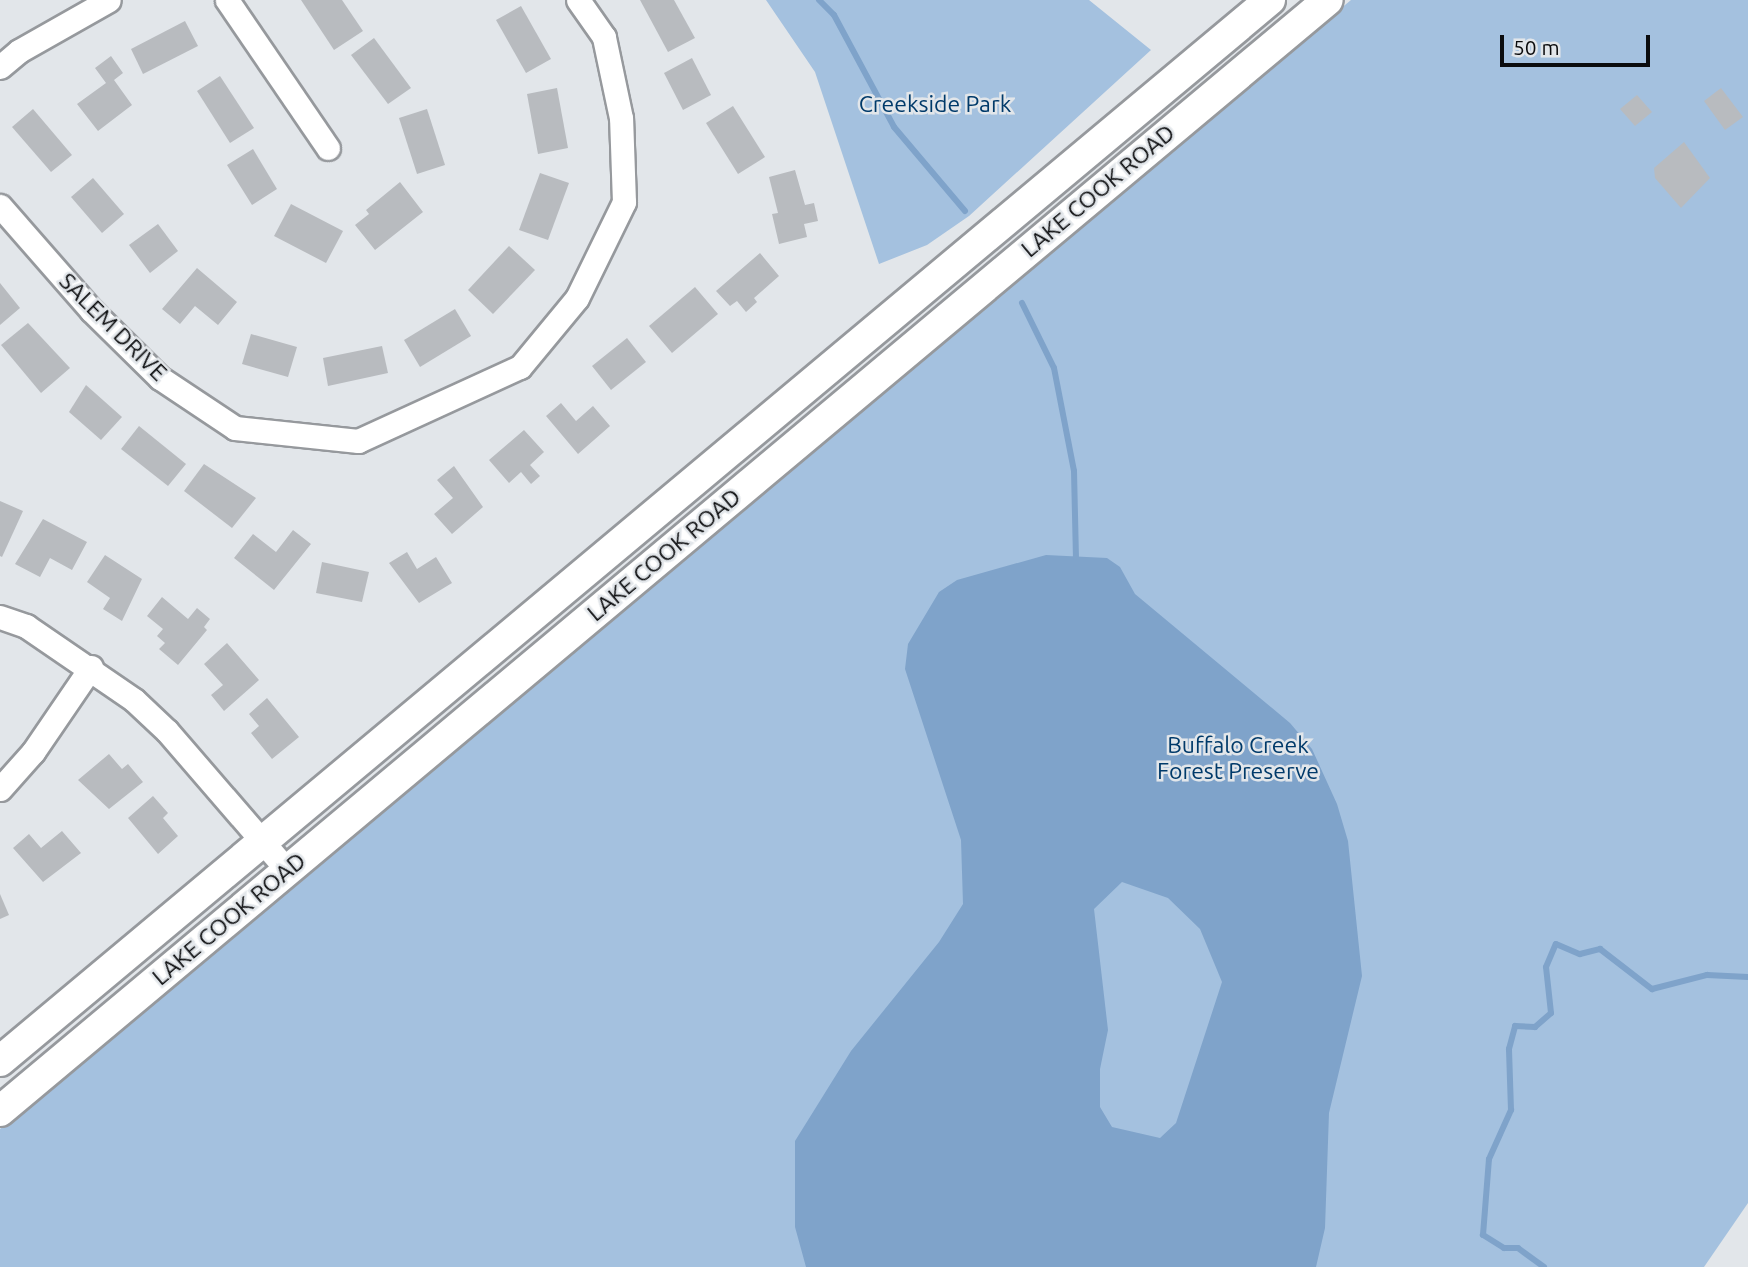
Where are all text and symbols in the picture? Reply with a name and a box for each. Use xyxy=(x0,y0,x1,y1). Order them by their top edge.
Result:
scale bar xyxy=(1503,21,1654,65)
text: 50 m xyxy=(1513,35,1560,59)
park label: Creekside Park xyxy=(859,90,1011,118)
street label: LAKE COOK ROAD xyxy=(1016,119,1180,263)
street label: SALEM DRIVE xyxy=(53,267,173,387)
street label: LAKE COOK ROAD xyxy=(582,483,746,627)
park label: Buffalo Creek Forest Preserve xyxy=(1157,731,1319,785)
street label: LAKE COOK ROAD xyxy=(147,847,311,991)

